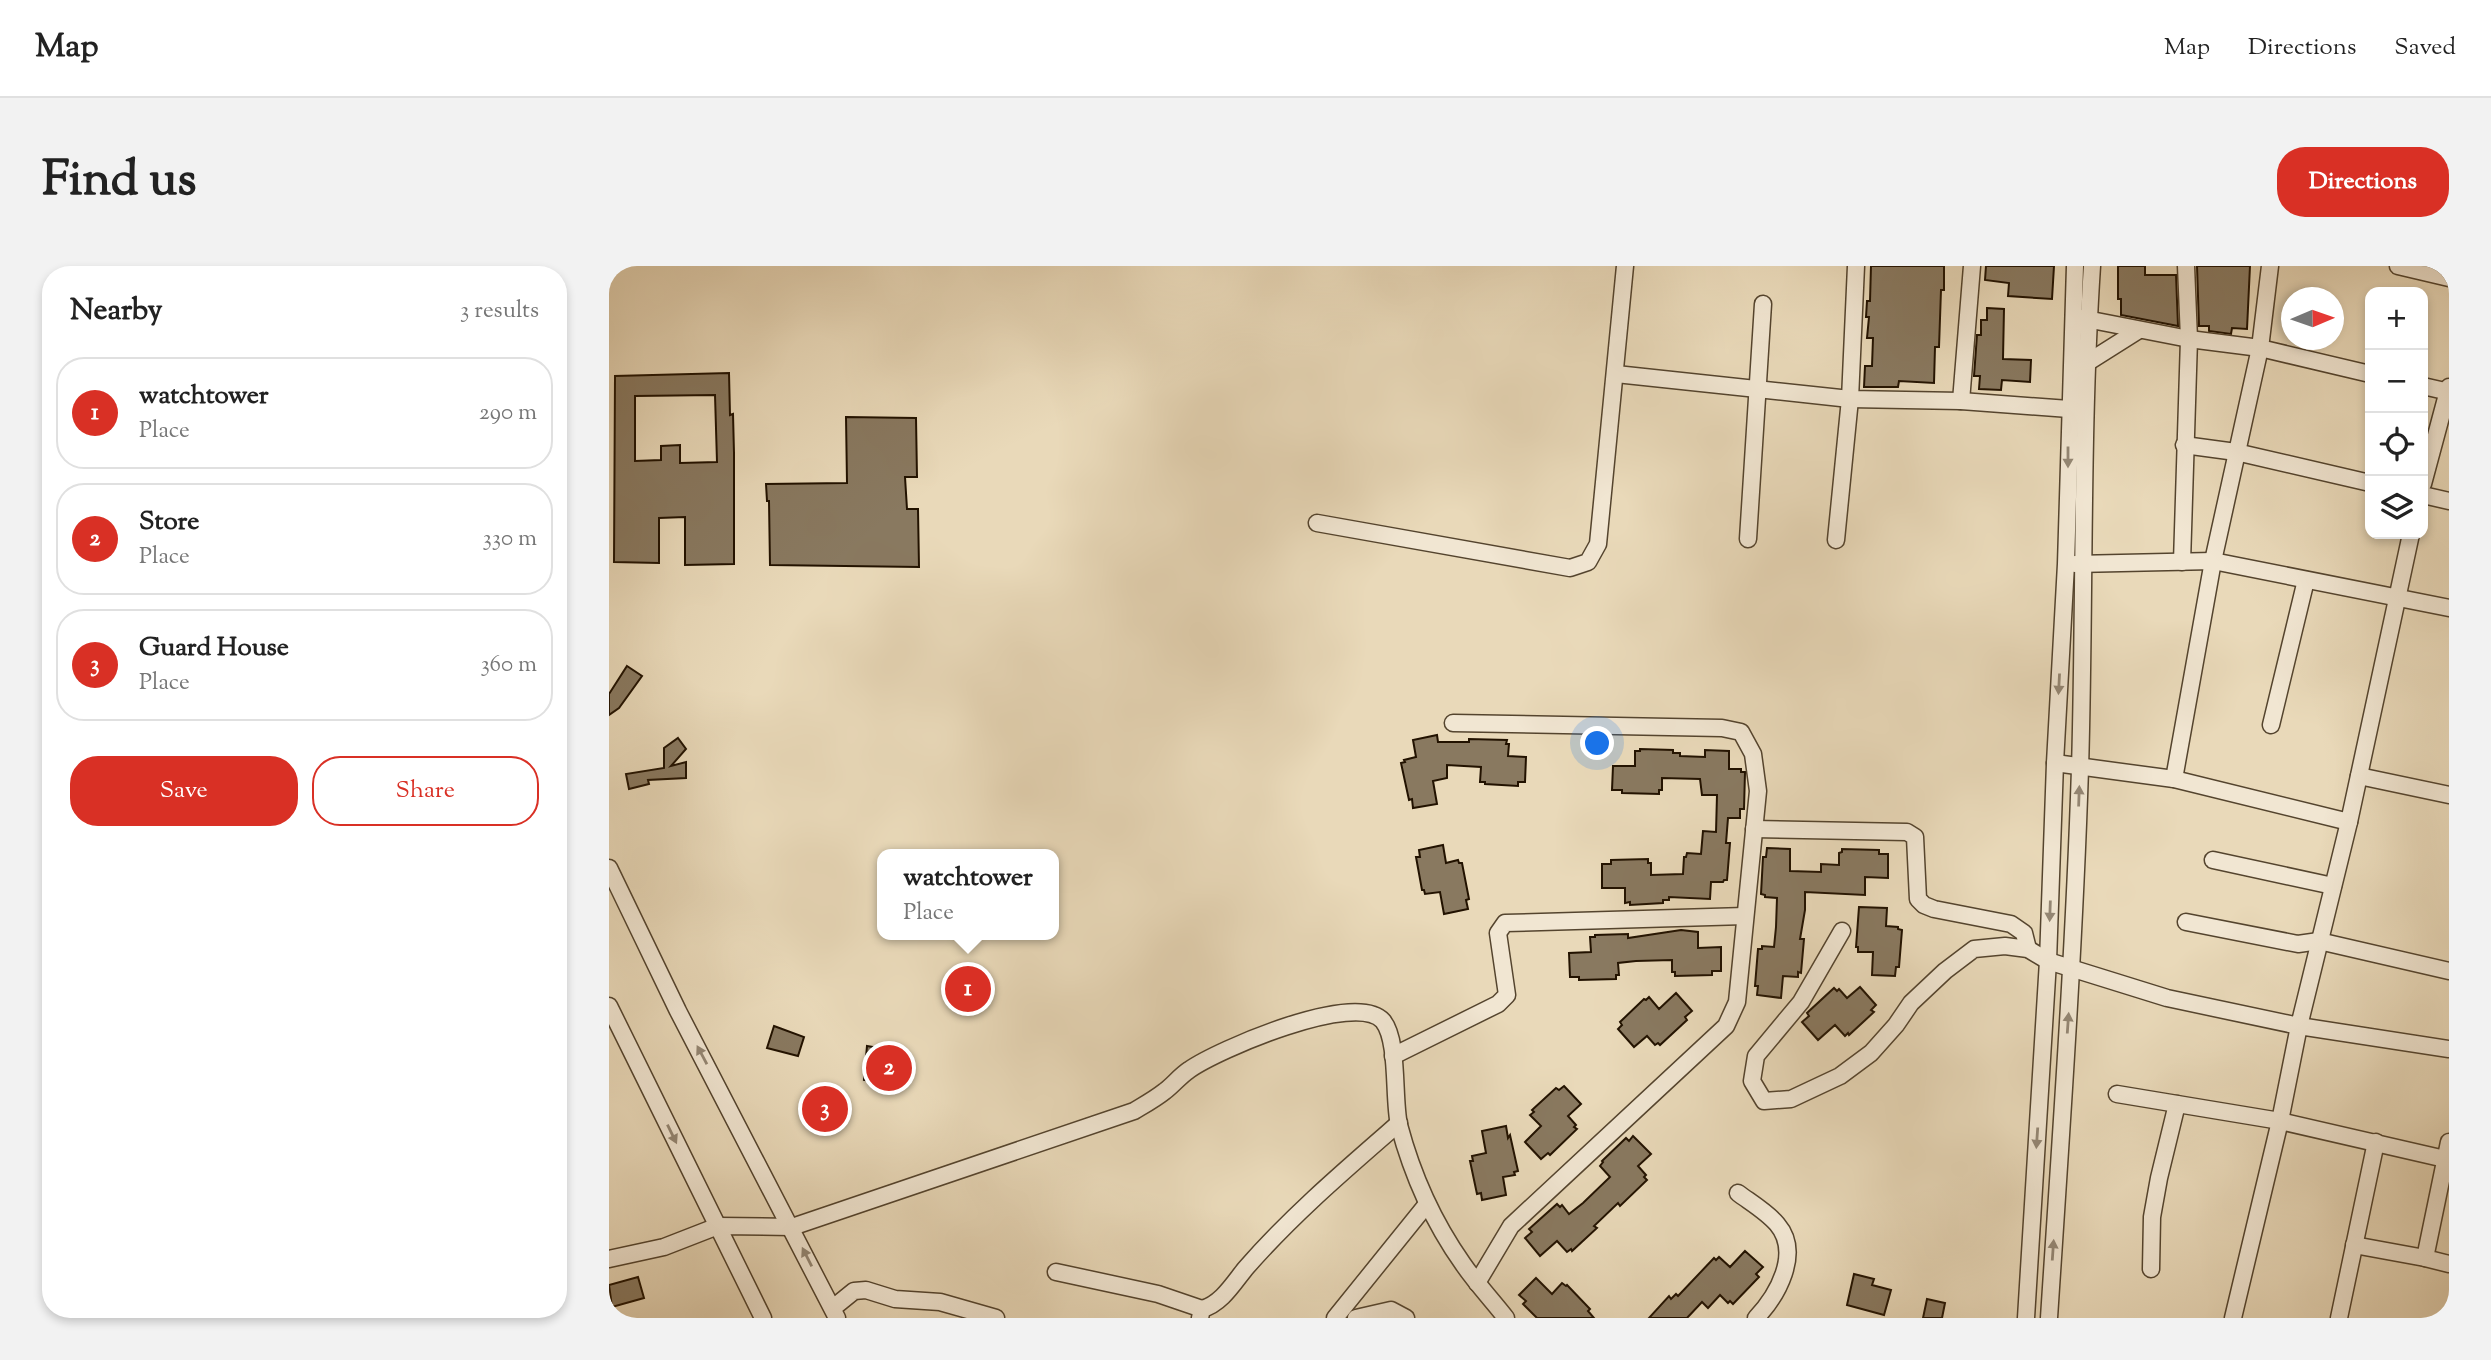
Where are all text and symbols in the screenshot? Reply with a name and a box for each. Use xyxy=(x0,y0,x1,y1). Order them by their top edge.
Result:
text: Map xyxy=(35,24,99,72)
text: Map xyxy=(2164,31,2210,65)
text: Directions xyxy=(2248,31,2356,65)
text: Saved xyxy=(2394,31,2456,65)
text: Find us xyxy=(42,147,196,217)
button: Directions xyxy=(2277,147,2449,217)
north arrow xyxy=(2281,287,2344,350)
map controls xyxy=(2365,287,2428,539)
button: + xyxy=(2365,287,2428,350)
text: Nearby xyxy=(70,290,162,333)
text: 3 results xyxy=(460,295,539,328)
button: − xyxy=(2365,350,2428,413)
text: watchtower xyxy=(139,378,269,415)
text: 1 xyxy=(91,397,99,430)
text: 290 m xyxy=(479,397,537,430)
button: locate xyxy=(2365,413,2428,476)
text: Place xyxy=(139,415,190,448)
one-way arrow xyxy=(2062,446,2074,468)
button: layers xyxy=(2365,476,2428,539)
text: Store xyxy=(139,504,199,541)
text: 2 xyxy=(90,523,100,556)
text: 330 m xyxy=(483,523,537,556)
text: Place xyxy=(139,541,190,574)
text: Guard House xyxy=(139,630,289,667)
text: 3 xyxy=(90,649,100,682)
text: 360 m xyxy=(480,649,537,682)
text: Place xyxy=(139,667,190,700)
one-way arrow xyxy=(2053,673,2064,695)
your location xyxy=(1580,726,1614,760)
button: Save xyxy=(70,756,298,826)
button: Share xyxy=(312,756,539,826)
one-way arrow xyxy=(2073,784,2084,806)
popup xyxy=(877,849,1059,940)
text: watchtower xyxy=(903,860,1033,897)
text: Place xyxy=(903,897,954,930)
one-way arrow xyxy=(2044,900,2055,922)
pin: 1 xyxy=(945,963,991,1015)
one-way arrow xyxy=(2063,1012,2074,1034)
pin: 2 xyxy=(866,1042,912,1094)
one-way arrow xyxy=(696,1045,707,1065)
pin: 3 xyxy=(802,1083,848,1135)
one-way arrow xyxy=(666,1124,677,1144)
one-way arrow xyxy=(2032,1128,2043,1150)
one-way arrow xyxy=(2048,1239,2059,1261)
one-way arrow xyxy=(801,1247,812,1267)

